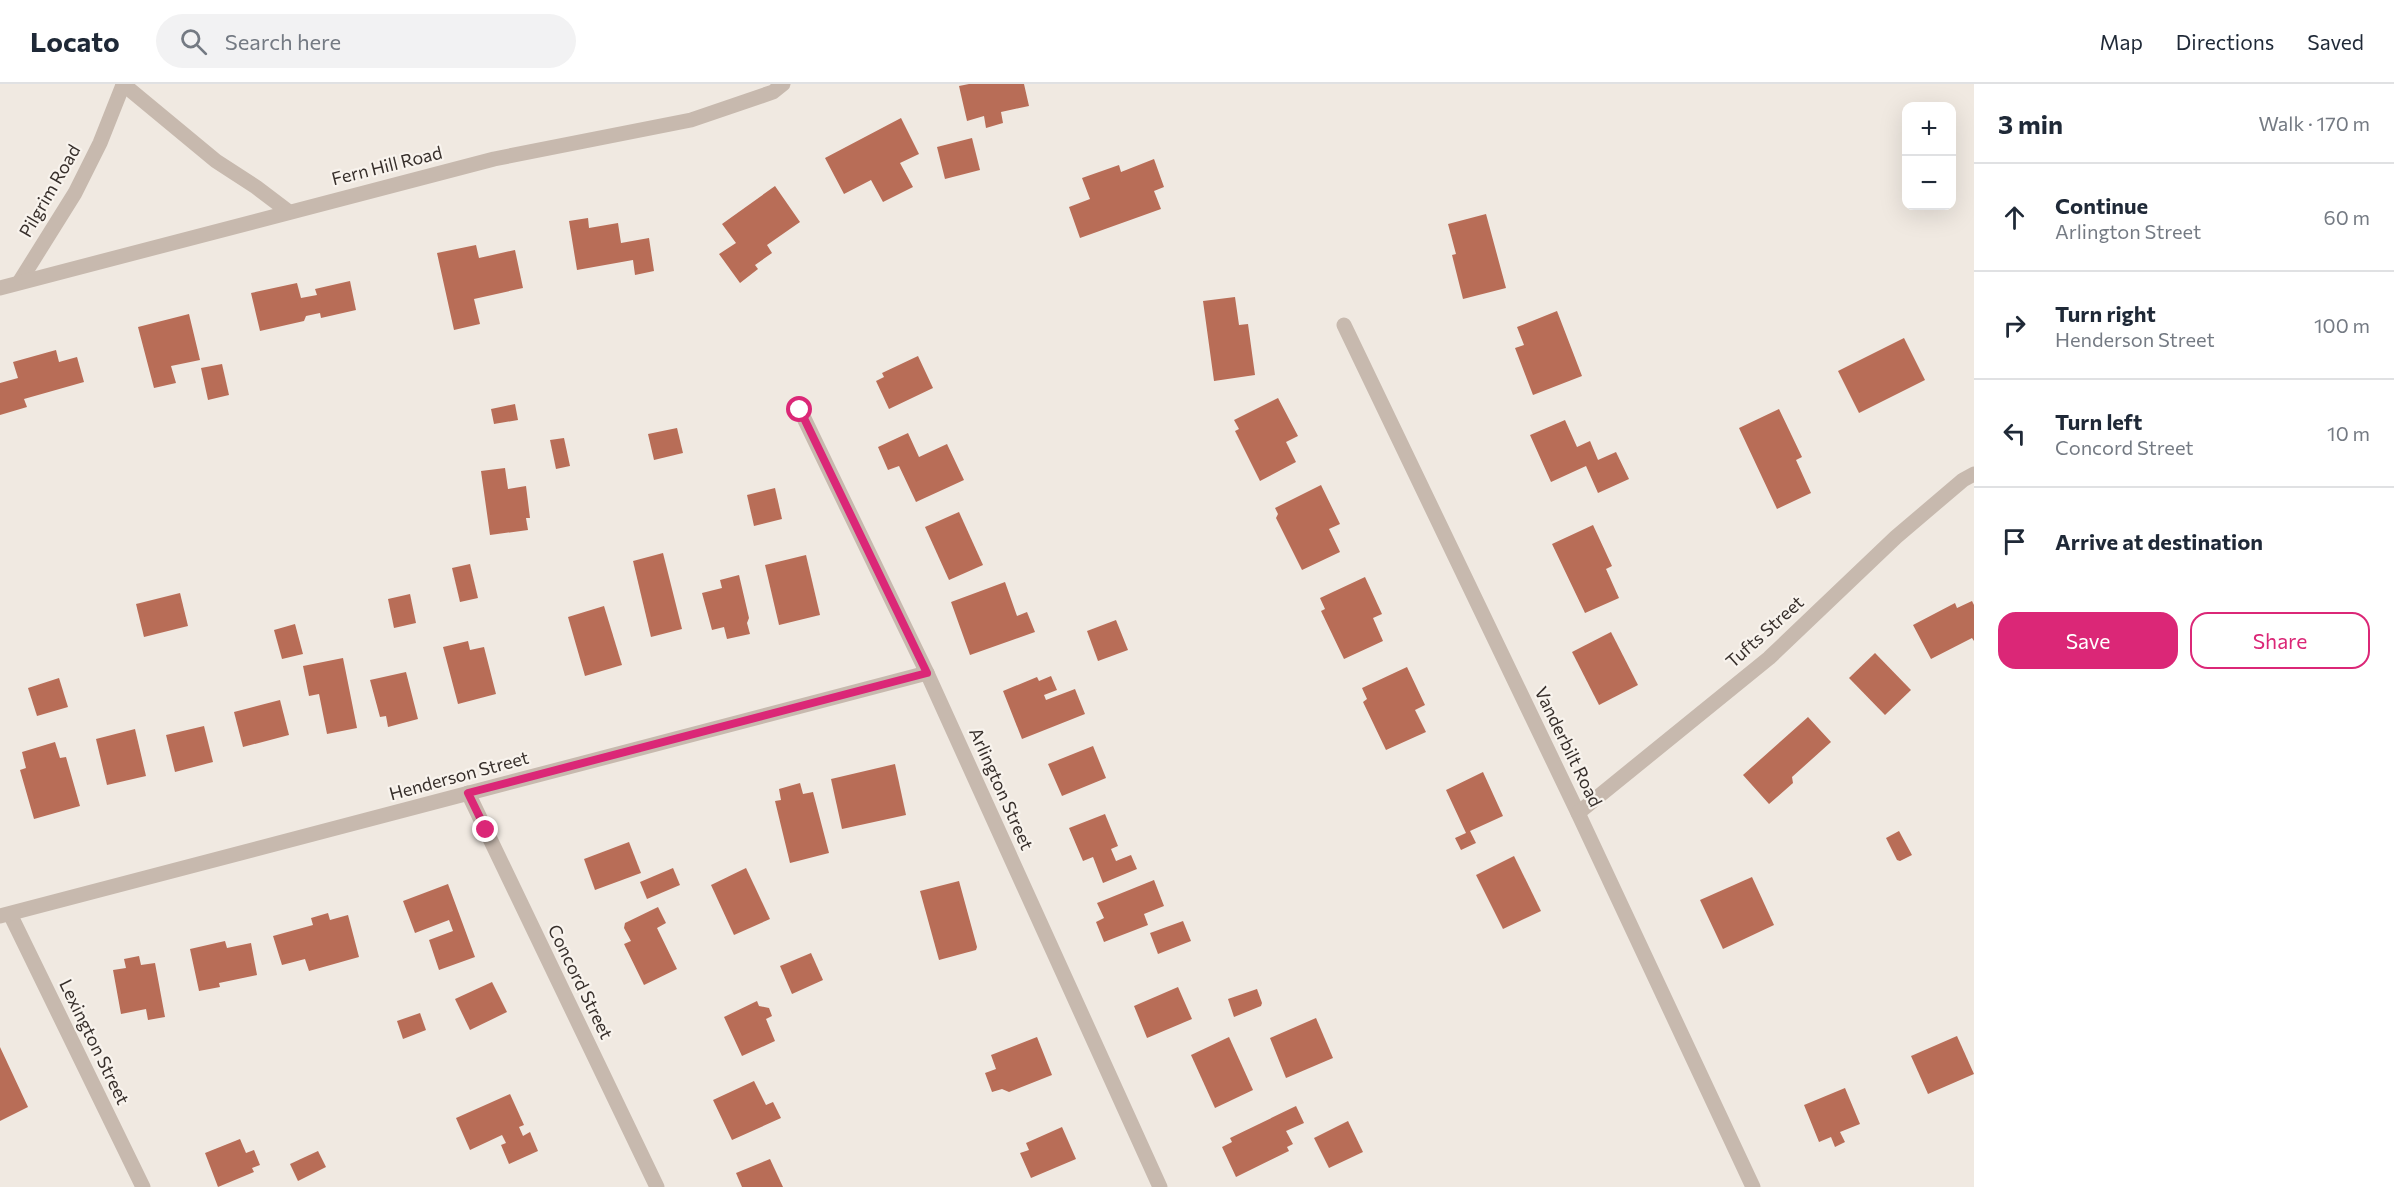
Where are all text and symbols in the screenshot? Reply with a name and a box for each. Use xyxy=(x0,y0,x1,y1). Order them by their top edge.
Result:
search box xyxy=(156,14,576,68)
text: Locato xyxy=(30,24,120,58)
icon: search xyxy=(177,25,210,58)
text: Search here xyxy=(225,28,341,55)
text: Map xyxy=(2100,29,2143,54)
text: Directions xyxy=(2176,29,2274,54)
text: Saved xyxy=(2307,29,2364,54)
map controls xyxy=(1902,102,1956,210)
button: + xyxy=(1902,102,1956,156)
text: 3 min xyxy=(1998,108,2063,139)
text: Walk · 170 m xyxy=(2259,111,2370,135)
street label: Pilgrim Road xyxy=(14,140,84,241)
street label: Fern Hill Road xyxy=(329,141,444,189)
button: − xyxy=(1902,156,1956,210)
text: Continue xyxy=(2055,192,2148,219)
icon: ahead xyxy=(1998,201,2031,234)
text: 60 m xyxy=(2324,205,2370,229)
text: Arlington Street xyxy=(2055,219,2201,243)
text: Turn right xyxy=(2055,300,2156,327)
icon: right xyxy=(1998,309,2031,342)
text: 100 m xyxy=(2314,313,2370,337)
text: Henderson Street xyxy=(2055,327,2215,351)
route start xyxy=(786,396,812,422)
text: Turn left xyxy=(2055,408,2142,435)
icon: left xyxy=(1998,417,2031,450)
text: 10 m xyxy=(2327,421,2370,445)
text: Concord Street xyxy=(2055,435,2194,459)
icon: arrive xyxy=(1998,525,2031,558)
text: Arrive at destination xyxy=(2055,528,2263,555)
street label: Tufts Street xyxy=(1721,591,1808,672)
button: Save xyxy=(1998,612,2178,669)
button: Share xyxy=(2190,612,2370,669)
street label: Vanderbilt Road xyxy=(1530,683,1607,810)
street label: Arlington Street xyxy=(965,724,1039,853)
street label: Henderson Street xyxy=(387,746,531,804)
route end xyxy=(472,816,498,842)
street label: Concord Street xyxy=(544,921,618,1042)
street label: Lexington Street xyxy=(55,975,135,1108)

